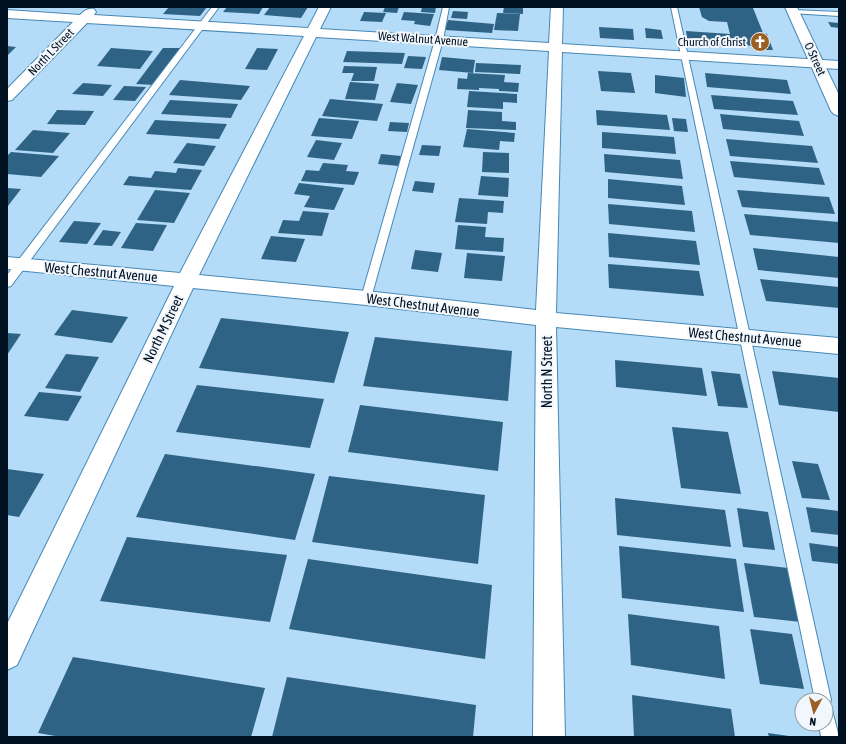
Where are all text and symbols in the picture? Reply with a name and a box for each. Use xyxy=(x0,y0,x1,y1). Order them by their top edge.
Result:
street label: North L Street xyxy=(25,25,77,78)
street label: West Walnut Avenue xyxy=(378,29,468,49)
church icon: Church of Christ xyxy=(749,31,771,53)
place label: Church of Christ xyxy=(678,35,747,49)
street label: O Street xyxy=(801,40,829,78)
street label: West Chestnut Avenue xyxy=(44,259,158,285)
street label: West Chestnut Avenue xyxy=(366,290,480,320)
street label: North M Street xyxy=(140,292,186,366)
street label: West Chestnut Avenue xyxy=(688,324,802,350)
street label: North N Street xyxy=(539,336,555,408)
north arrow xyxy=(794,692,834,732)
text: N xyxy=(809,716,817,728)

